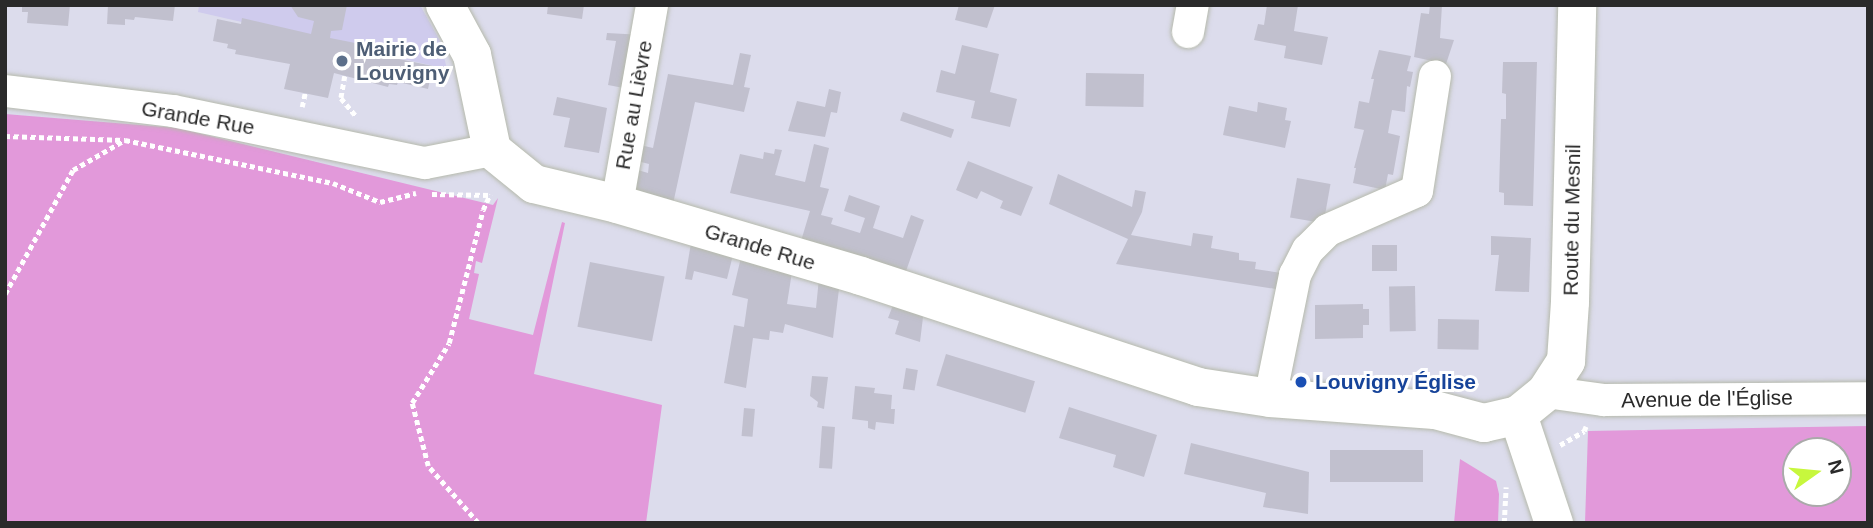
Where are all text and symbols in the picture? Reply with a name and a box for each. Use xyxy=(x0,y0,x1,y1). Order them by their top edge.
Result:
place label: Mairie de Louvigny xyxy=(356,36,449,86)
street label: Rue au Lièvre xyxy=(610,38,658,172)
marker: Mairie de Louvigny xyxy=(334,53,350,69)
street label: Grande Rue xyxy=(139,96,257,140)
street label: Route du Mesnil xyxy=(1558,144,1586,296)
street label: Grande Rue xyxy=(702,218,818,276)
place label: Louvigny Église xyxy=(1315,369,1476,395)
marker: Louvigny Église xyxy=(1293,374,1309,390)
street label: Avenue de l'Église xyxy=(1621,385,1793,413)
north arrow xyxy=(1782,437,1852,507)
text: N xyxy=(1824,458,1848,476)

